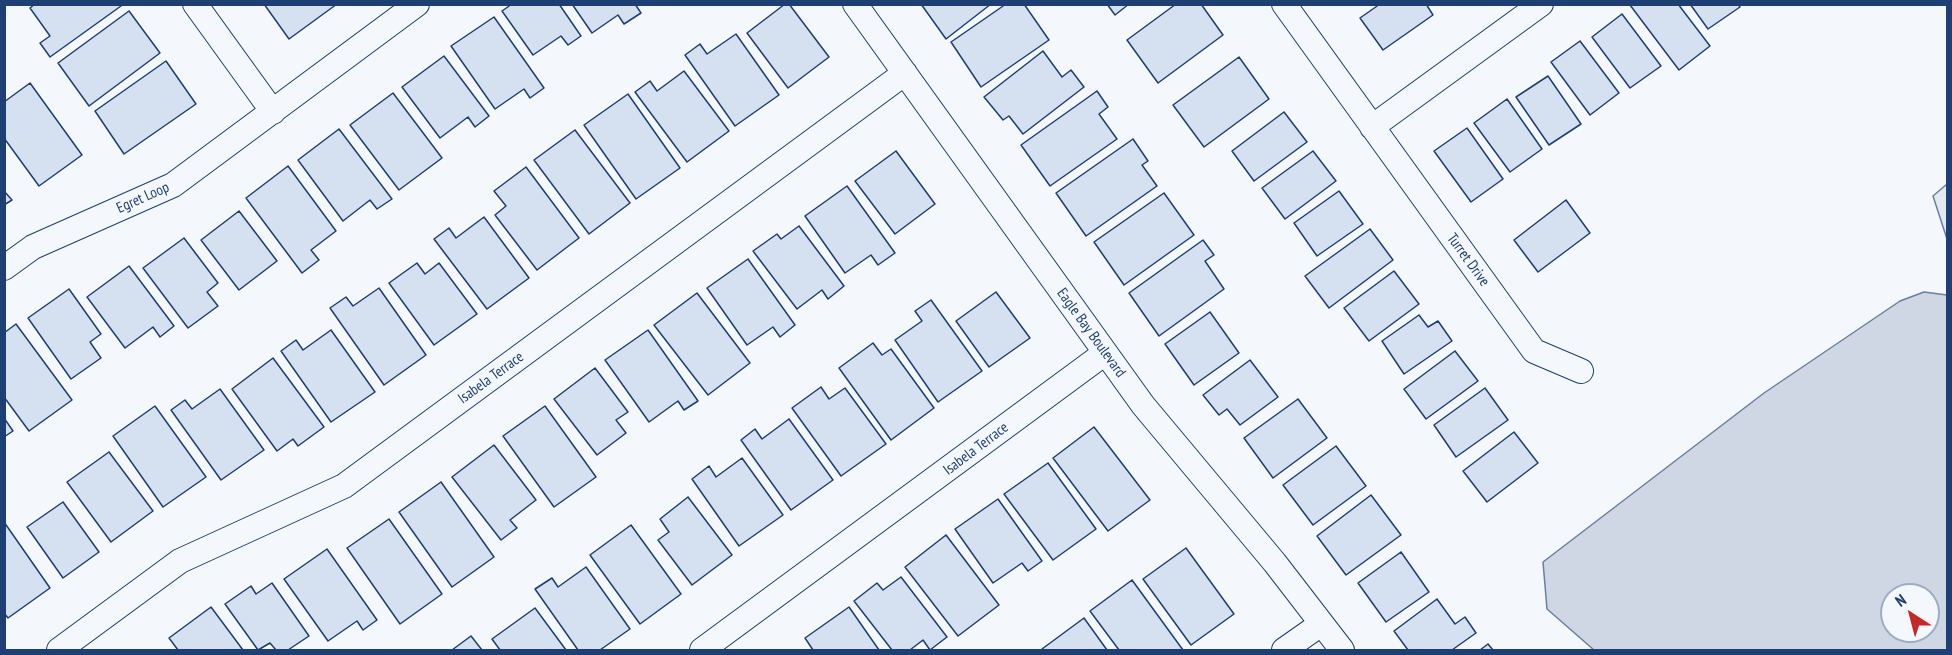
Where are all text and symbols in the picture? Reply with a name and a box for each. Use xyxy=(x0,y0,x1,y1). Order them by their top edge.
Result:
street label: Egret Loop xyxy=(114,178,172,218)
street label: Turret Drive xyxy=(1443,230,1493,290)
street label: Eagle Bay Boulevard xyxy=(1053,285,1129,381)
street label: Isabela Terrace xyxy=(455,348,527,408)
street label: Isabela Terrace xyxy=(940,419,1012,479)
north arrow xyxy=(1880,583,1940,643)
text: N xyxy=(1891,589,1910,611)

